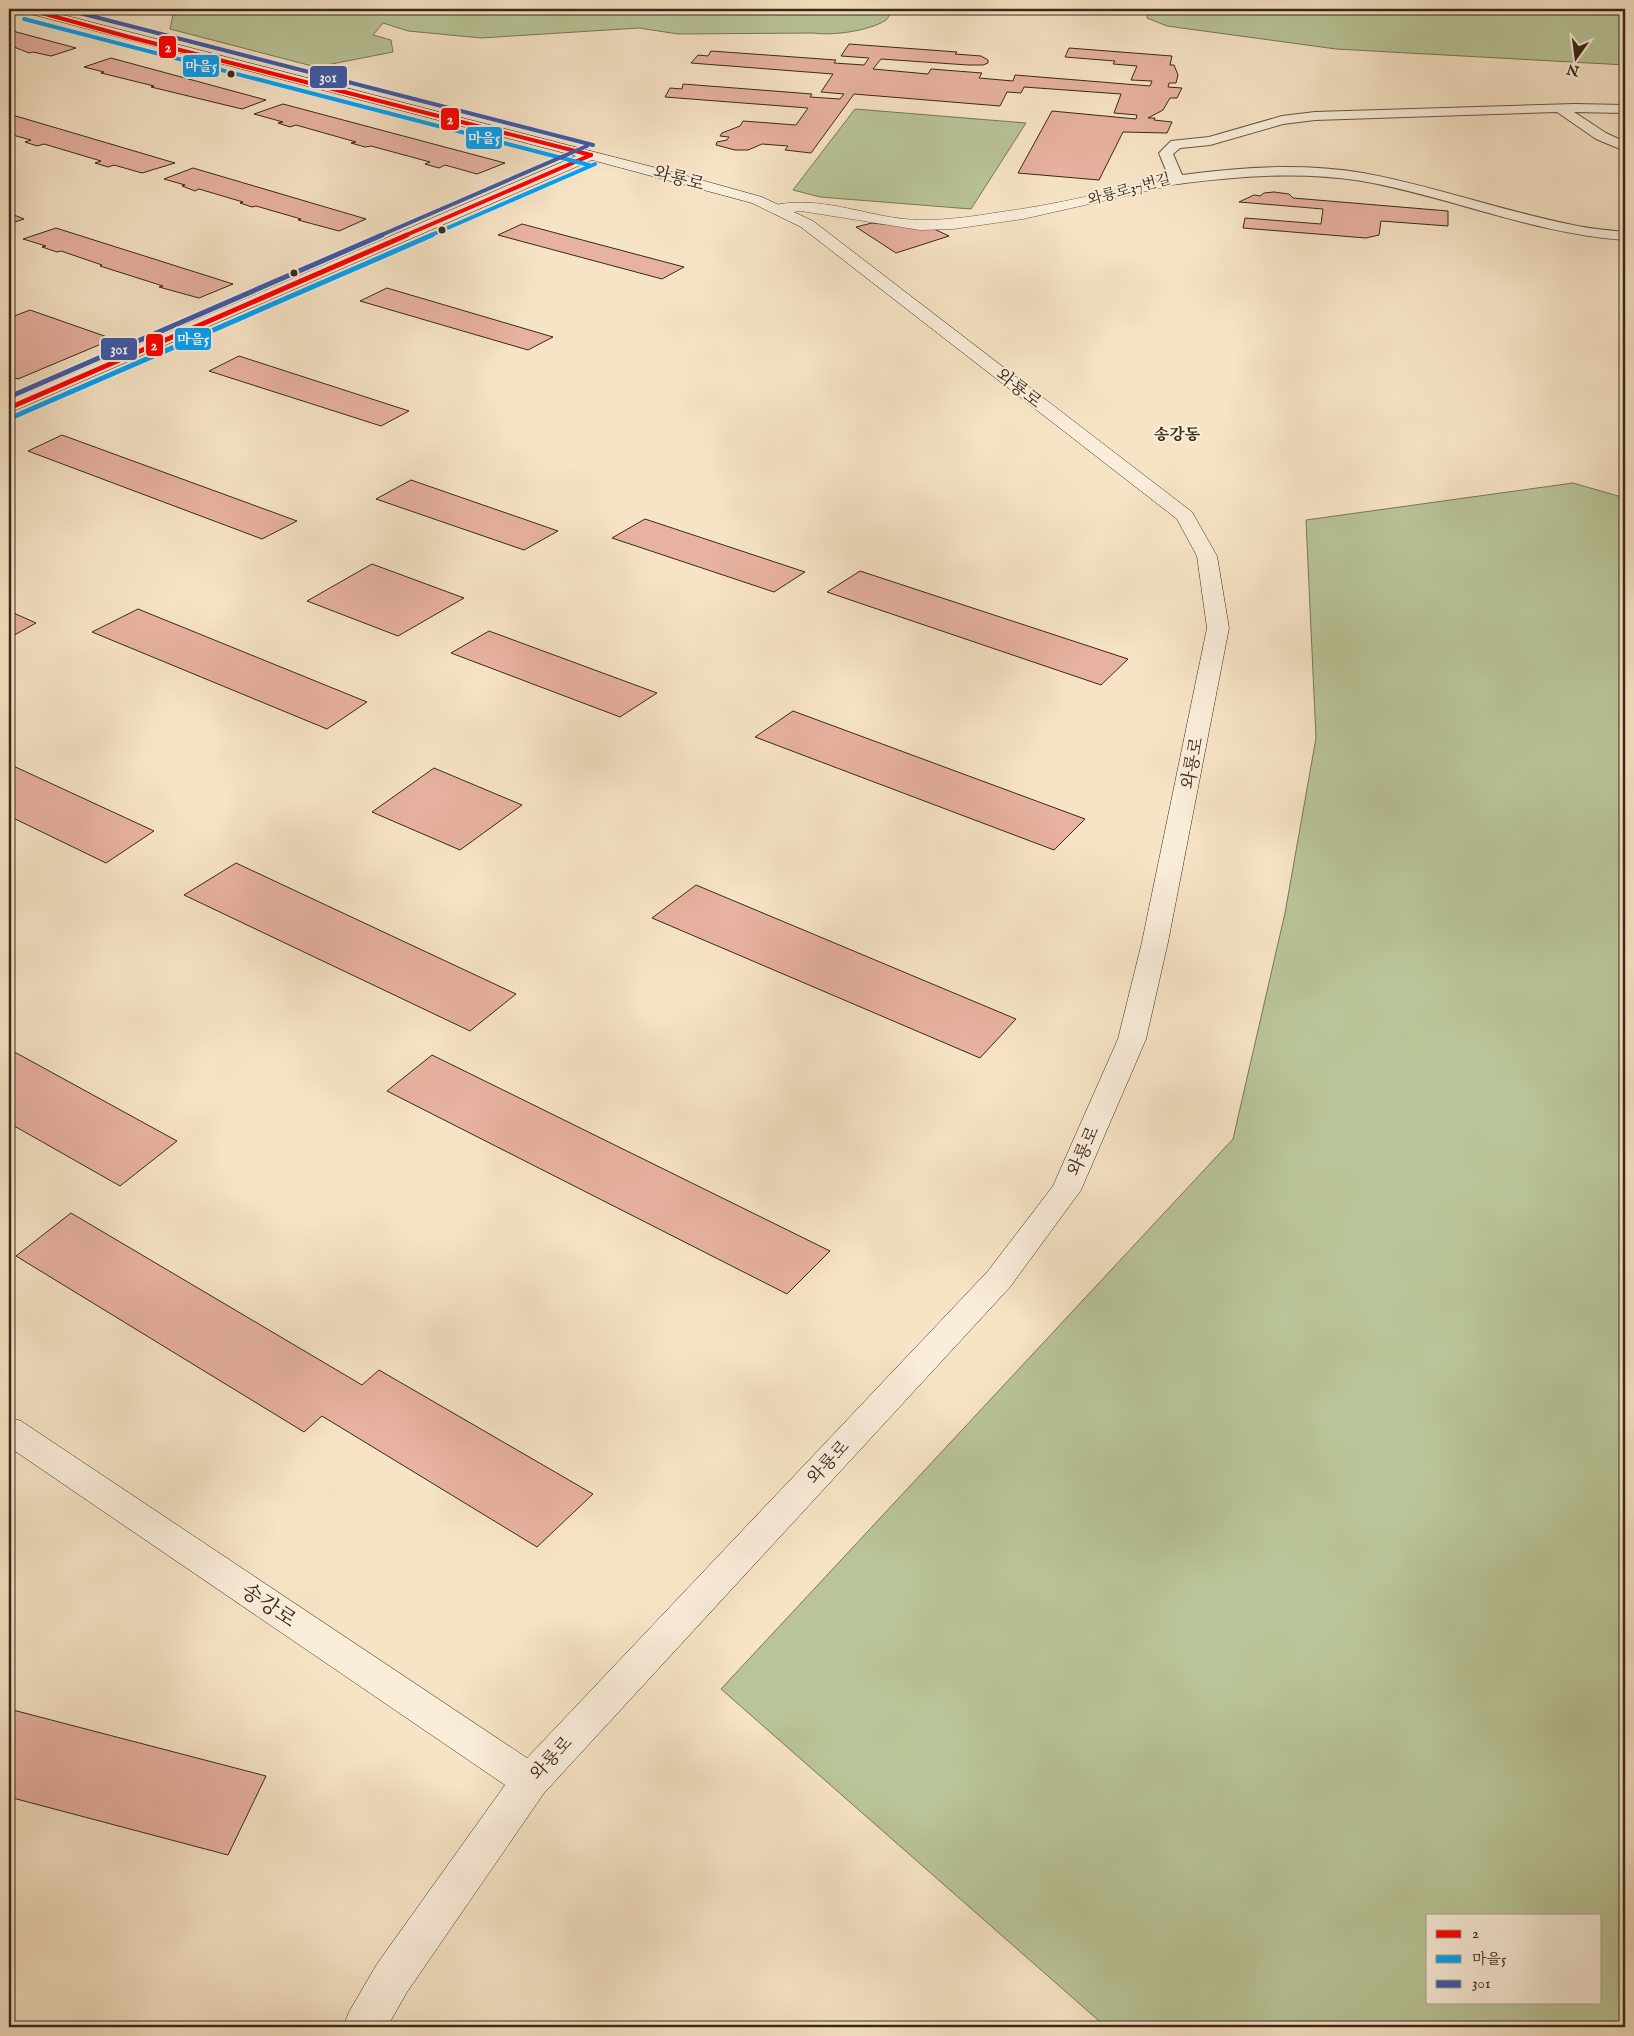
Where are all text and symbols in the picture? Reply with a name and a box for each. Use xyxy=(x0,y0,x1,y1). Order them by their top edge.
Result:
north arrow xyxy=(1552,32,1602,82)
line badge: 2 xyxy=(158,35,177,59)
text: 2 xyxy=(165,39,172,57)
line badge: 마을5 xyxy=(182,54,220,78)
text: 마을5 xyxy=(185,58,217,76)
text: N xyxy=(1565,59,1582,80)
line badge: 301 xyxy=(309,65,348,89)
unlabelled marker xyxy=(226,69,236,79)
text: 301 xyxy=(319,69,337,87)
line badge: 2 xyxy=(440,107,460,131)
text: 2 xyxy=(447,111,454,129)
line badge: 마을5 xyxy=(465,126,503,150)
text: 마을5 xyxy=(468,130,500,148)
street label: 와룡로 xyxy=(650,162,707,197)
street label: 와룡로37번길 xyxy=(1086,169,1173,210)
unlabelled marker xyxy=(437,225,447,235)
unlabelled marker xyxy=(289,268,299,278)
line badge: 마을5 xyxy=(174,327,212,351)
text: 마을5 xyxy=(177,331,209,349)
line badge: 2 xyxy=(145,333,164,357)
line badge: 301 xyxy=(100,337,138,361)
text: 2 xyxy=(151,337,158,355)
text: 301 xyxy=(110,341,128,359)
street label: 와룡로 xyxy=(990,364,1046,414)
district label: 송강동 xyxy=(1154,425,1201,446)
street label: 와룡로 xyxy=(1177,735,1210,791)
street label: 와룡로 xyxy=(1063,1123,1105,1180)
street label: 와룡로 xyxy=(803,1436,855,1490)
street label: 송강로 xyxy=(235,1578,301,1634)
street label: 와룡로 xyxy=(526,1732,578,1786)
legend xyxy=(1426,1914,1602,2004)
text: 2 xyxy=(1472,1924,1479,1943)
text: 마을5 xyxy=(1472,1950,1507,1969)
text: 301 xyxy=(1472,1974,1490,1993)

